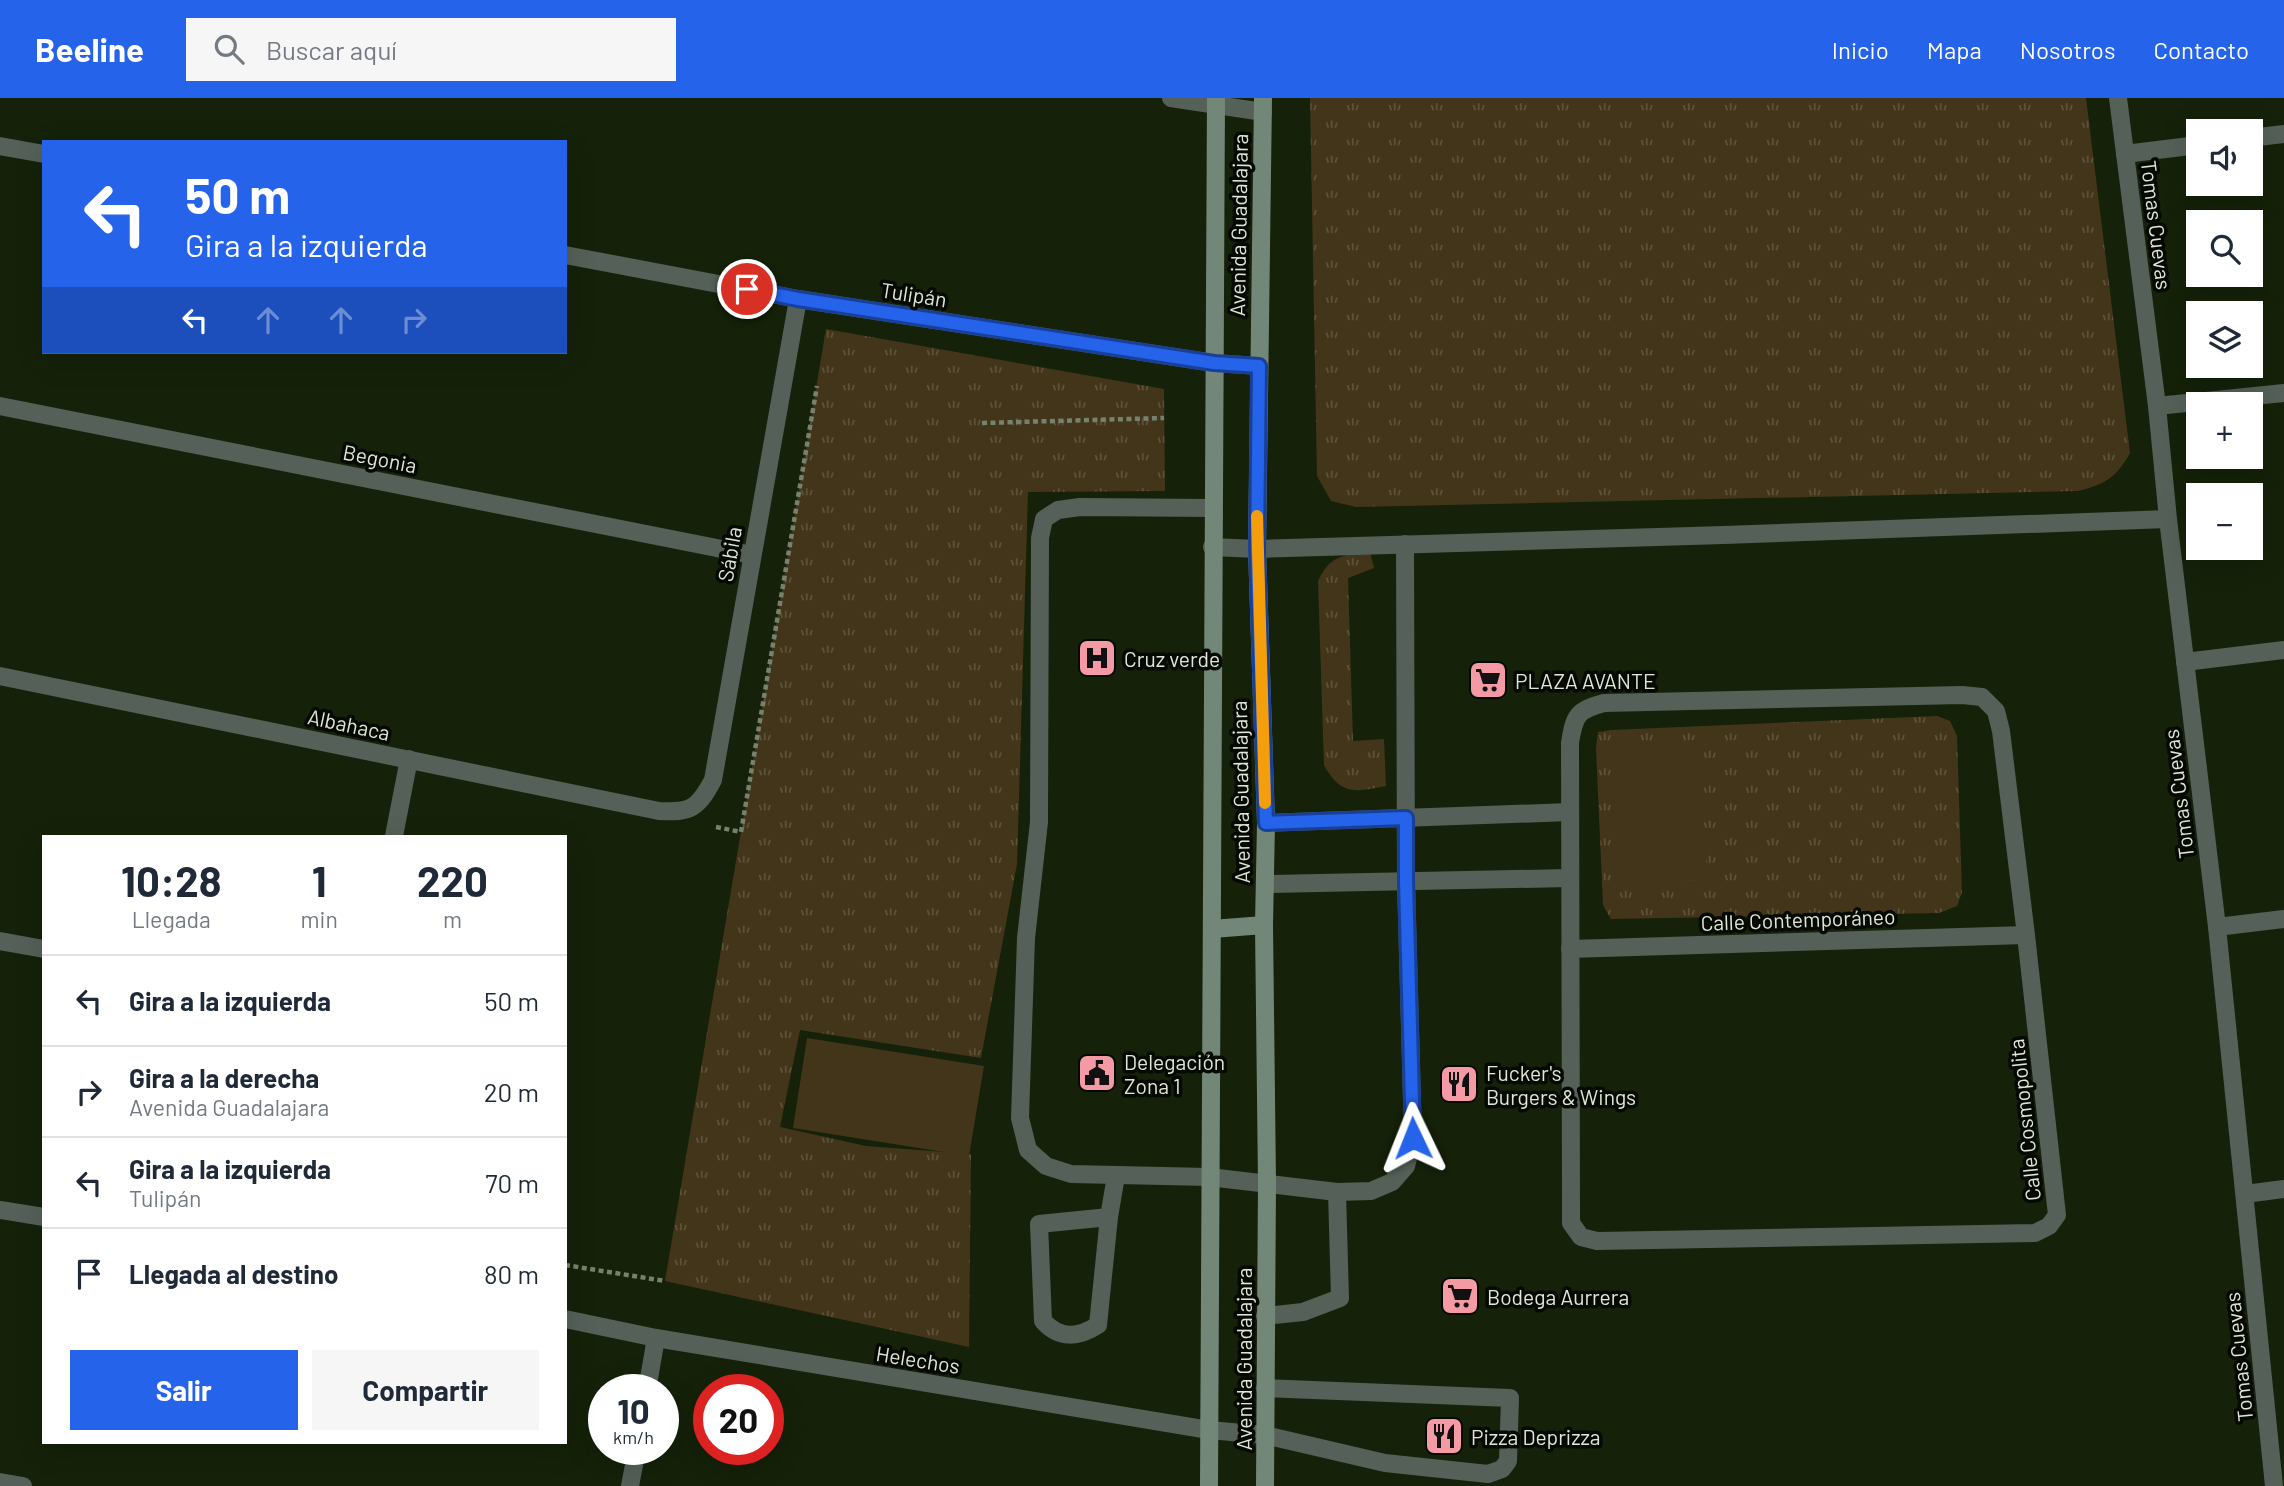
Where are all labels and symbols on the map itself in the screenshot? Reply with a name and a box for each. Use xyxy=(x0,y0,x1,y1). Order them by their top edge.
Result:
street label: Avenida Guadalajara xyxy=(1224,133,1252,317)
street label: Tomas Cuevas xyxy=(2137,159,2177,291)
pin xyxy=(717,259,777,319)
street label: Tulipán xyxy=(879,276,949,312)
street label: Begonia xyxy=(341,439,419,477)
street label: Sábila xyxy=(712,525,746,583)
hospital icon: Cruz verde xyxy=(1076,637,1118,679)
place label: Cruz verde xyxy=(1124,646,1220,671)
supermarket icon: PLAZA AVANTE xyxy=(1467,659,1509,701)
place label: PLAZA AVANTE xyxy=(1515,668,1656,693)
street label: Avenida Guadalajara xyxy=(1226,700,1254,884)
street label: Albahaca xyxy=(306,703,392,745)
street label: Tomas Cuevas xyxy=(2158,728,2198,860)
street label: Calle Contemporáneo xyxy=(1700,903,1896,935)
street label: Calle Cosmopolita xyxy=(2003,1038,2045,1202)
place label: Delegación Zona 1 xyxy=(1124,1049,1225,1098)
public building icon: Delegación Zona 1 xyxy=(1076,1052,1118,1094)
place label: Fucker's Burgers & Wings xyxy=(1486,1060,1636,1109)
restaurant icon: Fucker's Burgers & Wings xyxy=(1438,1063,1480,1105)
position arrow xyxy=(1376,1101,1450,1175)
street label: Avenida Guadalajara xyxy=(1231,1268,1256,1450)
supermarket icon: Bodega Aurrera xyxy=(1439,1275,1481,1317)
place label: Bodega Aurrera xyxy=(1487,1284,1629,1309)
street label: Tomas Cuevas xyxy=(2219,1291,2257,1423)
street label: Helechos xyxy=(874,1340,962,1378)
speed limit sign: 20 xyxy=(693,1374,784,1465)
restaurant icon: Pizza Deprizza xyxy=(1423,1415,1465,1457)
place label: Pizza Deprizza xyxy=(1471,1424,1601,1449)

